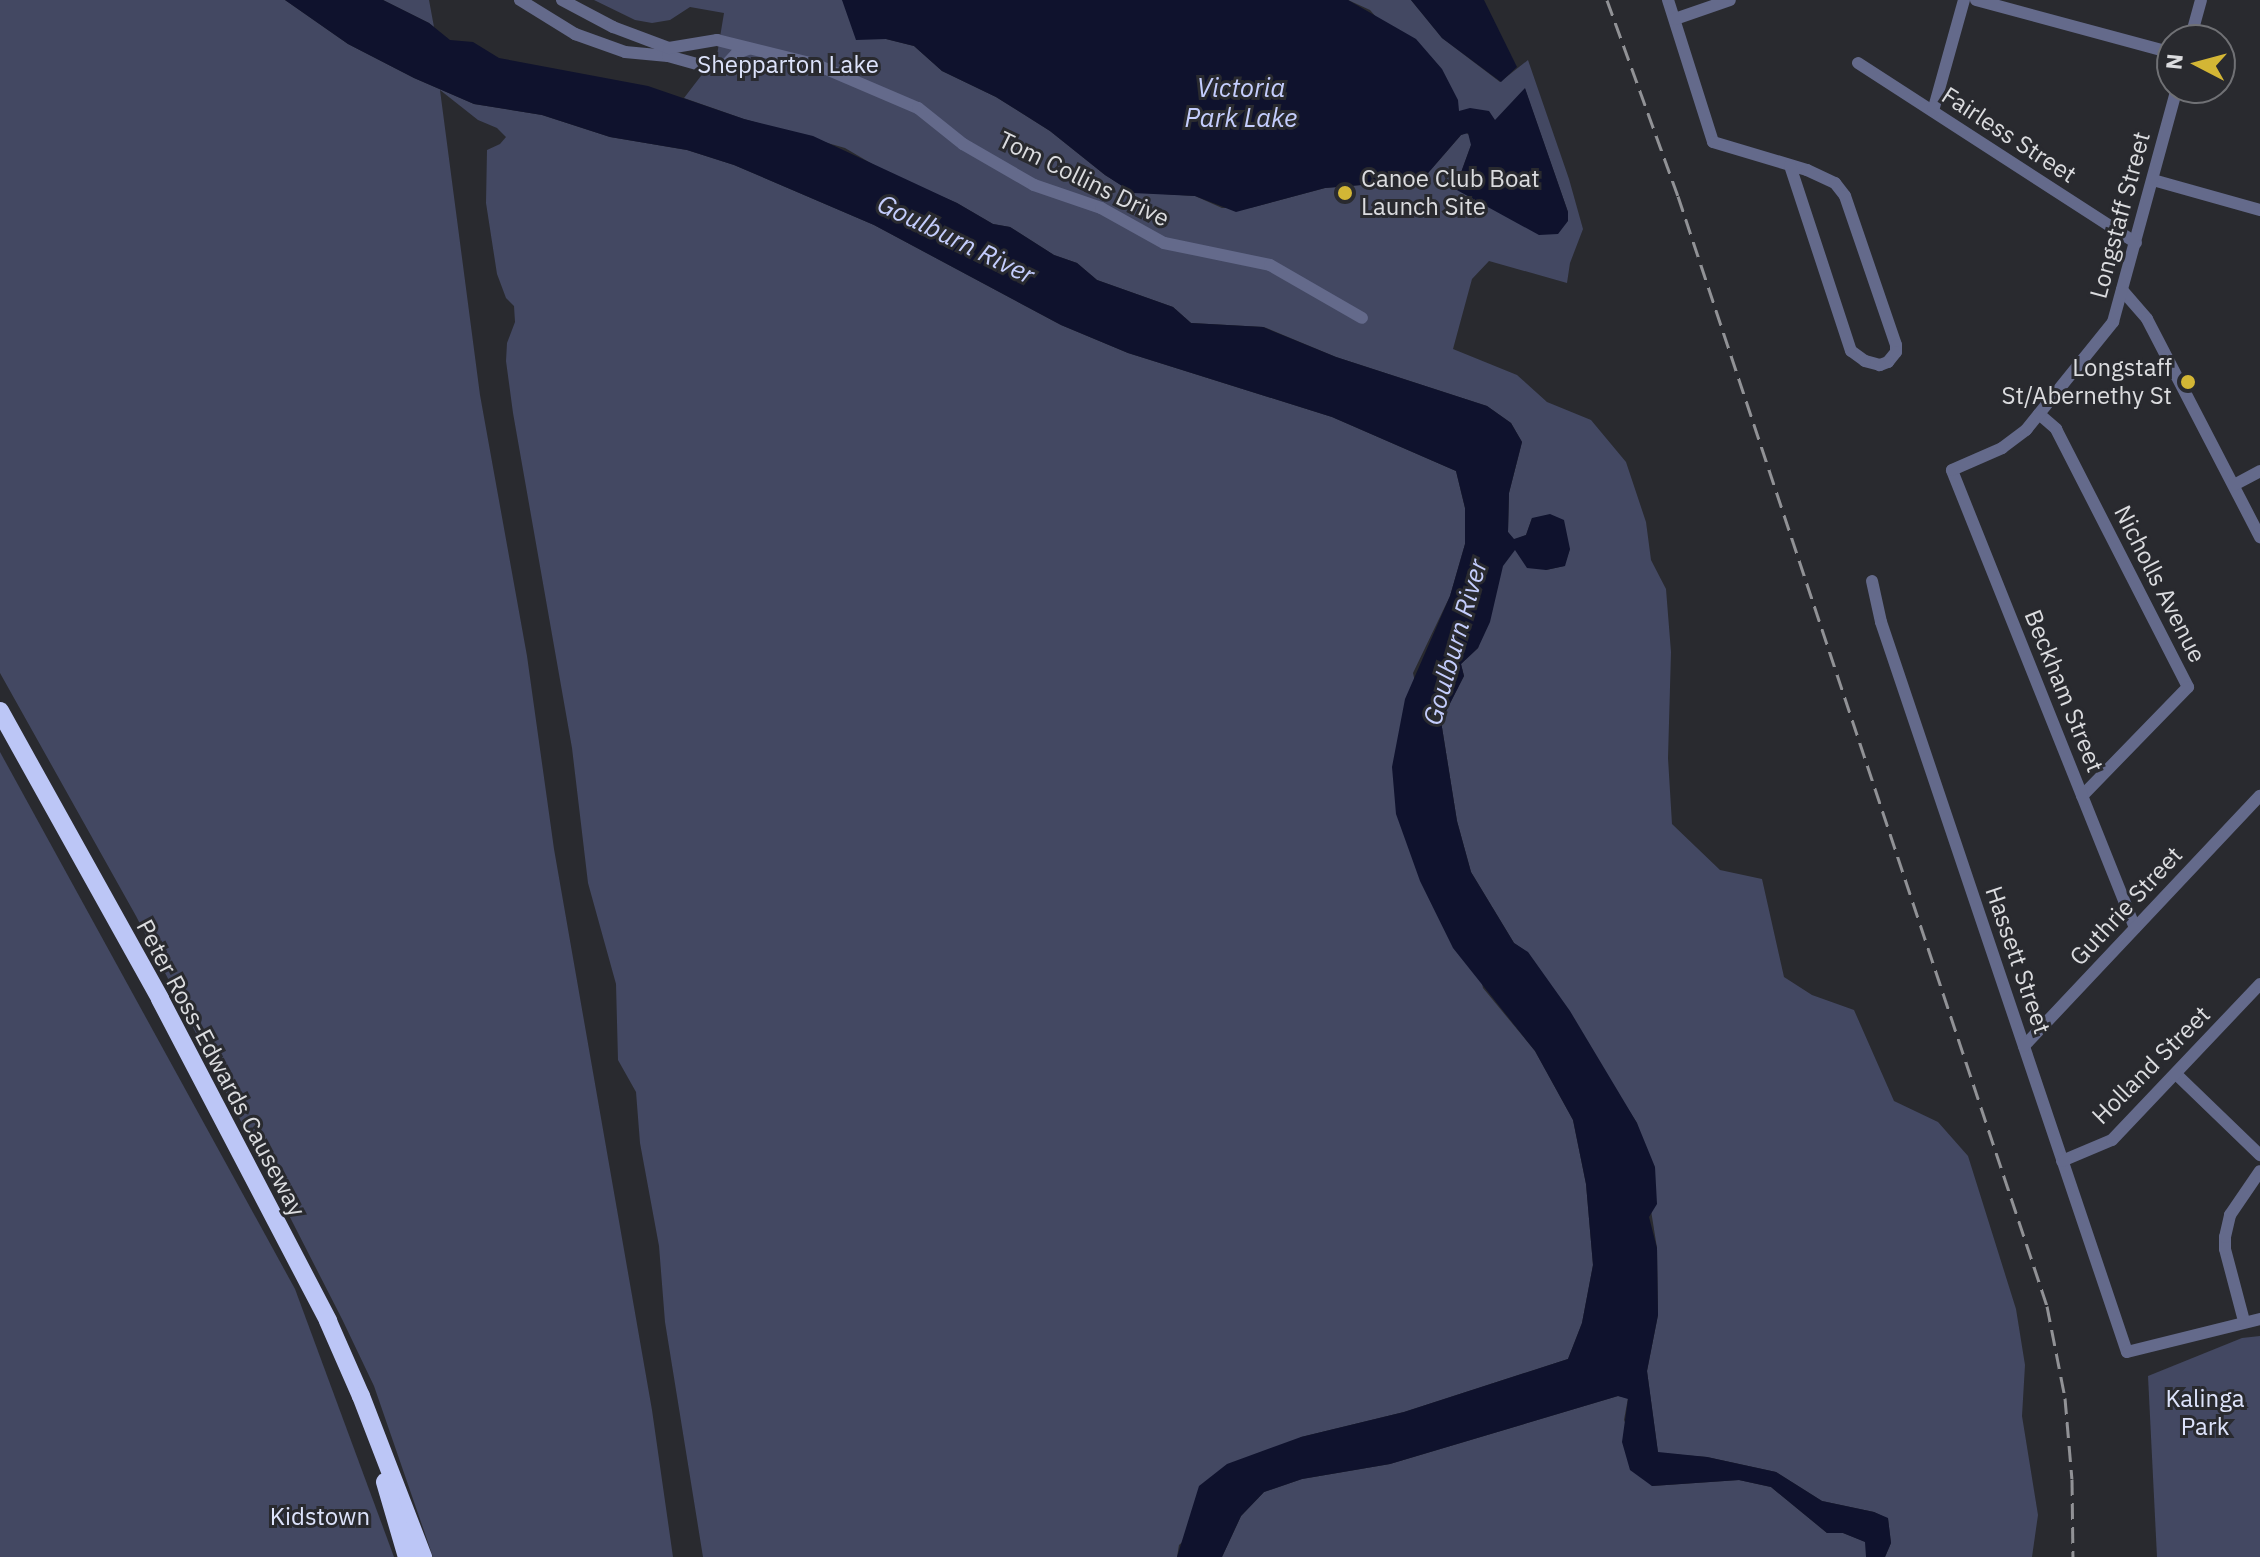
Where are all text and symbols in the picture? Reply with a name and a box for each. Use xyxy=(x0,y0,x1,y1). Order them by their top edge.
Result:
north arrow xyxy=(2156,24,2236,104)
park label: Shepparton Lake xyxy=(697,51,879,79)
text: N xyxy=(2158,52,2189,71)
water label: Victoria Park Lake xyxy=(1185,72,1297,134)
street label: Fairless Street xyxy=(1936,81,2082,189)
street label: Tom Collins Drive xyxy=(994,125,1174,233)
street label: Longstaff Street xyxy=(2084,129,2156,301)
place label: Canoe Club Boat Launch Site xyxy=(1361,165,1540,221)
marker: Canoe Club Boat Launch Site xyxy=(1336,184,1354,202)
water label: Goulburn River xyxy=(872,187,1040,291)
place label: Longstaff St/Abernethy St xyxy=(2002,354,2172,410)
marker: Longstaff St/Abernethy St xyxy=(2179,373,2197,391)
street label: Nicholls Avenue xyxy=(2108,501,2212,667)
water label: Goulburn River xyxy=(1416,556,1494,728)
street label: Beckham Street xyxy=(2018,606,2110,776)
street label: Guthrie Street xyxy=(2064,841,2188,971)
street label: Hassett Street xyxy=(1979,882,2057,1038)
street label: Peter Ross-Edwards Causeway xyxy=(130,915,312,1221)
street label: Holland Street xyxy=(2086,1000,2216,1130)
park label: Kalinga Park xyxy=(2165,1385,2245,1441)
park label: Kidstown xyxy=(270,1503,370,1531)

